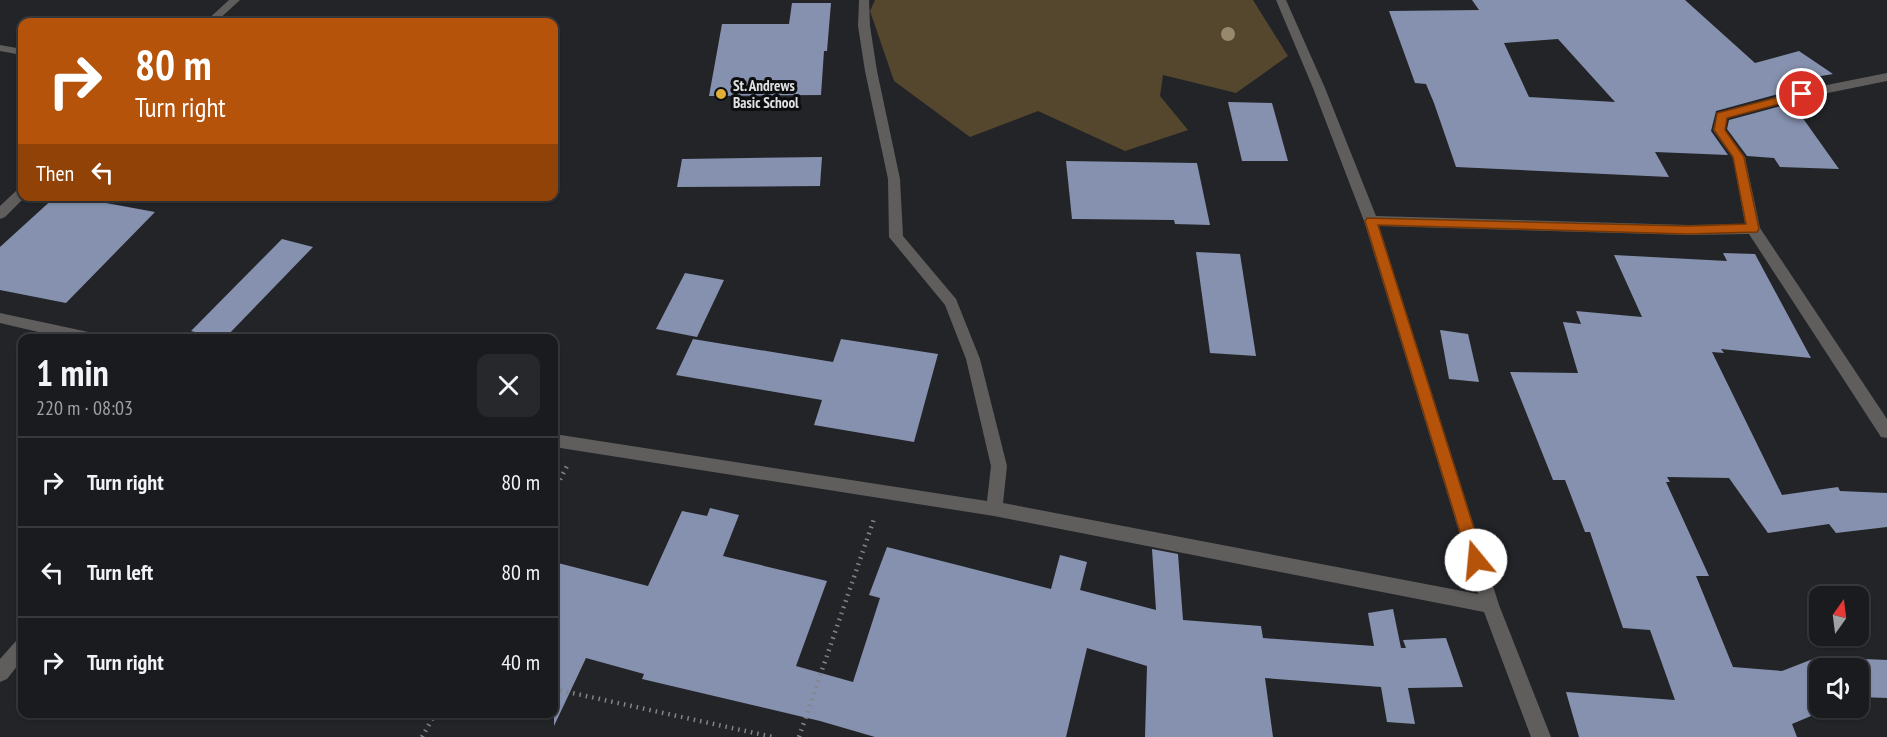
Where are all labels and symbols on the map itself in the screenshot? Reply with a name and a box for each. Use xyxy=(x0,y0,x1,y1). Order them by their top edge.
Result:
pin xyxy=(1776,68,1827,119)
place label: St. Andrews Basic School xyxy=(733,76,799,112)
marker: St. Andrews Basic School xyxy=(714,87,728,101)
position arrow xyxy=(1444,528,1508,592)
north arrow xyxy=(1809,586,1869,646)

